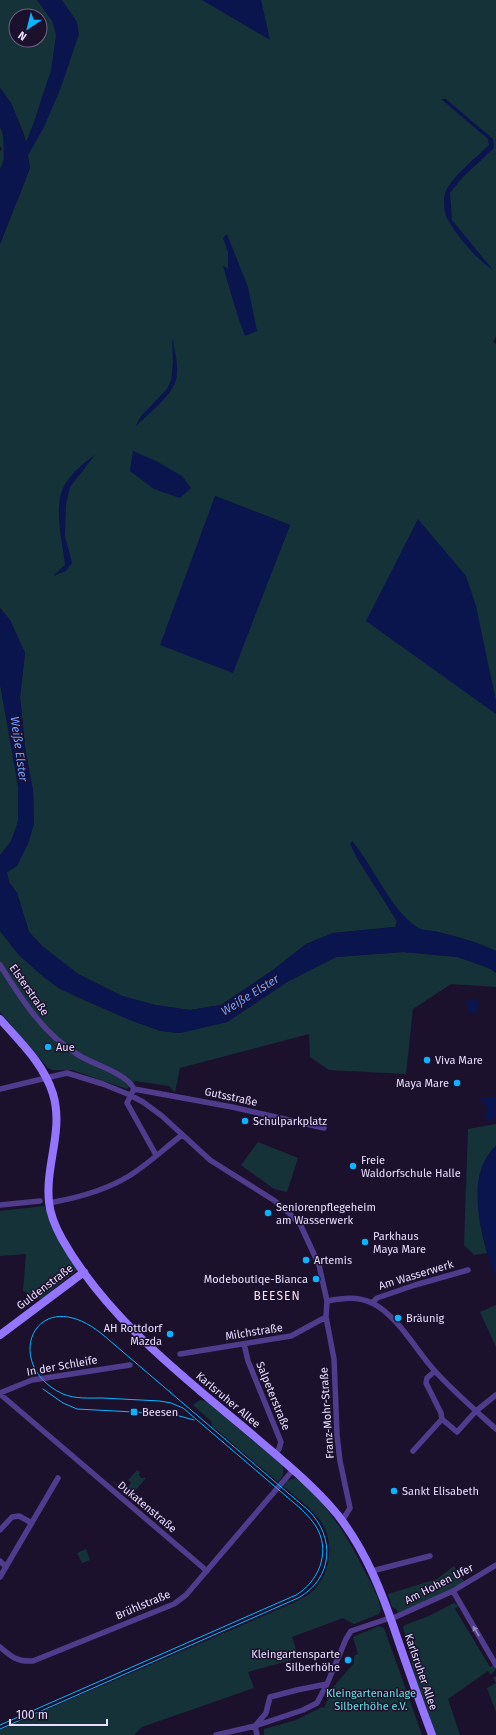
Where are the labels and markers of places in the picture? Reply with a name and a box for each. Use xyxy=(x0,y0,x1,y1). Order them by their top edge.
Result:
place label: Aue xyxy=(56,1041,75,1054)
marker: Aue xyxy=(43,1042,53,1052)
place label: Viva Mare xyxy=(435,1054,483,1067)
marker: Viva Mare xyxy=(422,1055,432,1065)
place label: Maya Mare xyxy=(396,1077,449,1090)
marker: Maya Mare xyxy=(452,1078,462,1088)
place label: Schulparkplatz xyxy=(253,1115,327,1128)
marker: Schulparkplatz xyxy=(240,1116,250,1126)
place label: Freie Waldorfschule Halle xyxy=(361,1154,461,1180)
marker: Freie Waldorfschule Halle xyxy=(348,1161,358,1171)
place label: Seniorenpflegeheim am Wasserwerk xyxy=(276,1201,376,1227)
marker: Seniorenpflegeheim am Wasserwerk xyxy=(263,1208,273,1218)
place label: Parkhaus Maya Mare xyxy=(373,1230,426,1256)
marker: Parkhaus Maya Mare xyxy=(360,1237,370,1247)
place label: Artemis xyxy=(314,1254,352,1267)
marker: Artemis xyxy=(301,1255,311,1265)
place label: Modeboutiqe-Bianca xyxy=(204,1273,308,1286)
marker: Modeboutiqe-Bianca xyxy=(311,1274,321,1284)
place label: Bräunig xyxy=(406,1312,444,1325)
marker: Bräunig xyxy=(393,1313,403,1323)
place label: AH Rottdorf Mazda xyxy=(104,1322,163,1348)
marker: AH Rottdorf Mazda xyxy=(165,1329,175,1339)
place label: Beesen xyxy=(142,1406,178,1419)
marker: Beesen xyxy=(129,1407,139,1417)
place label: Sankt Elisabeth xyxy=(402,1485,479,1498)
marker: Sankt Elisabeth xyxy=(389,1486,399,1496)
place label: Kleingartensparte Silberhöhe xyxy=(251,1648,340,1674)
marker: Kleingartensparte Silberhöhe xyxy=(343,1655,353,1665)

